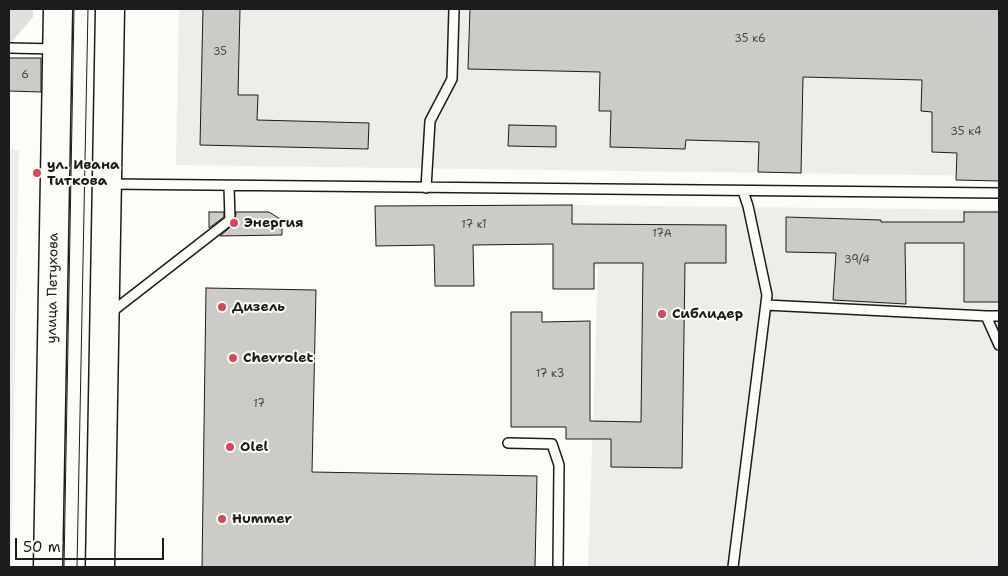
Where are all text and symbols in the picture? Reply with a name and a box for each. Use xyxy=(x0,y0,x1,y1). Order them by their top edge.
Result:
house number: 35 к6 xyxy=(734,32,766,46)
house number: 35 xyxy=(213,45,227,59)
house number: 6 xyxy=(21,68,29,82)
house number: 35 к4 xyxy=(950,125,982,139)
place label: ул. Ивана Титкова xyxy=(47,157,120,190)
marker: ул. Ивана Титкова xyxy=(31,167,43,179)
place label: Энергия xyxy=(244,215,303,231)
marker: Энергия xyxy=(228,217,240,229)
house number: 17 к1 xyxy=(461,218,487,232)
house number: 17А xyxy=(652,227,672,241)
street label: улица Петухова xyxy=(44,232,62,344)
house number: 39/4 xyxy=(844,253,870,267)
place label: Дизель xyxy=(232,299,285,315)
marker: Дизель xyxy=(216,301,228,313)
place label: Сиблидер xyxy=(672,306,743,322)
marker: Сиблидер xyxy=(656,308,668,320)
place label: Chevrolet xyxy=(243,350,313,366)
marker: Chevrolet xyxy=(227,352,239,364)
house number: 17 к3 xyxy=(536,367,564,381)
house number: 17 xyxy=(253,397,265,411)
place label: Olel xyxy=(240,439,268,455)
marker: Olel xyxy=(224,441,236,453)
place label: Hummer xyxy=(232,511,292,527)
marker: Hummer xyxy=(216,513,228,525)
scale bar xyxy=(18,528,166,560)
text: 50 m xyxy=(23,537,61,557)

